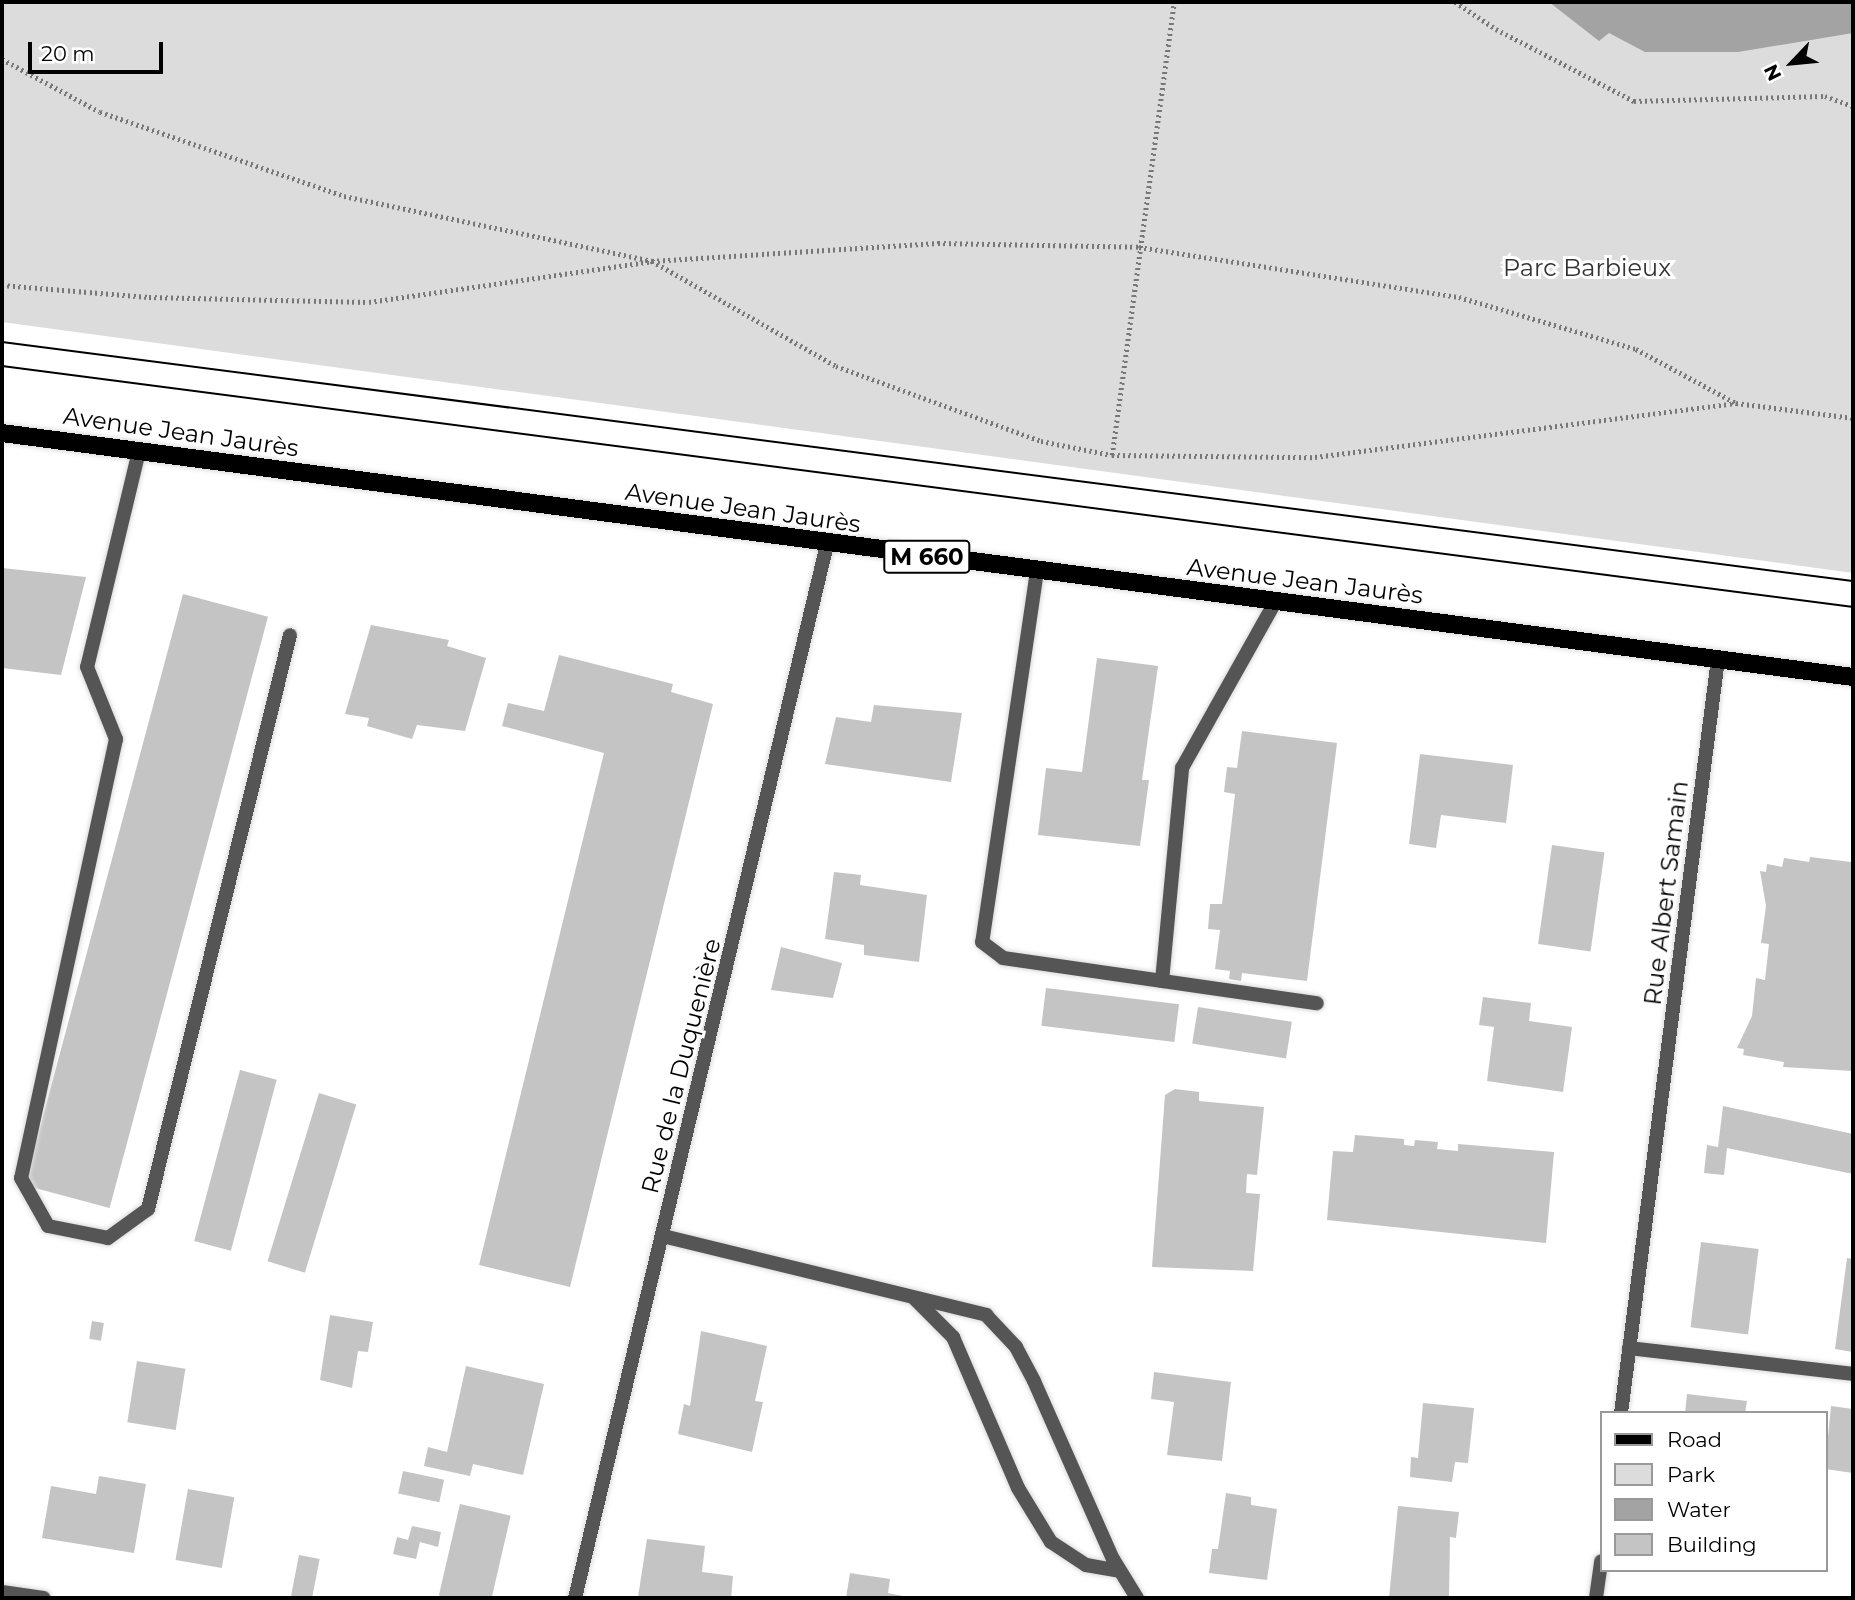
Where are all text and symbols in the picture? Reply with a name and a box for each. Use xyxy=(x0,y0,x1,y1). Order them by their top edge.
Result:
scale bar xyxy=(32,28,166,72)
north arrow xyxy=(1757,28,1827,98)
text: 20 m xyxy=(41,41,95,66)
text: N xyxy=(1759,60,1786,84)
park label: Parc Barbieux xyxy=(1503,254,1671,282)
street label: Avenue Jean Jaurès xyxy=(61,401,301,463)
street label: Avenue Jean Jaurès xyxy=(623,477,863,539)
road number: M 660 xyxy=(883,538,971,576)
street label: Avenue Jean Jaurès xyxy=(1185,552,1425,610)
street label: Rue Albert Samain xyxy=(1638,779,1694,1007)
street label: Rue de la Duquenière xyxy=(635,935,727,1197)
legend xyxy=(1600,1411,1827,1572)
text: Road xyxy=(1667,1427,1722,1452)
text: Park xyxy=(1667,1462,1715,1487)
text: Water xyxy=(1667,1497,1731,1522)
text: Building xyxy=(1667,1532,1757,1557)

